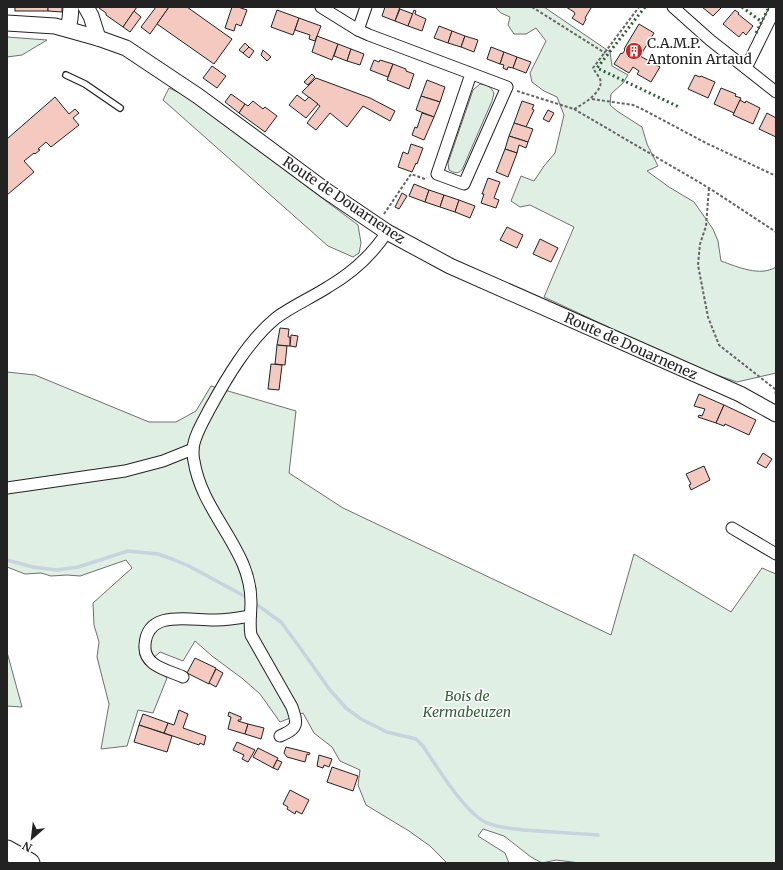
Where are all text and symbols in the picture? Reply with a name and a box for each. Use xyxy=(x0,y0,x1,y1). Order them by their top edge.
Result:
place label: C.A.M.P. Antonin Artaud xyxy=(646,34,753,68)
building icon: C.A.M.P. Antonin Artaud xyxy=(624,41,644,61)
street label: Route de Douarnenez xyxy=(279,152,409,248)
street label: Route de Douarnenez xyxy=(562,309,701,384)
park label: Bois de Kermabeuzen xyxy=(422,687,511,721)
north arrow xyxy=(12,818,52,858)
text: N xyxy=(20,838,34,855)

